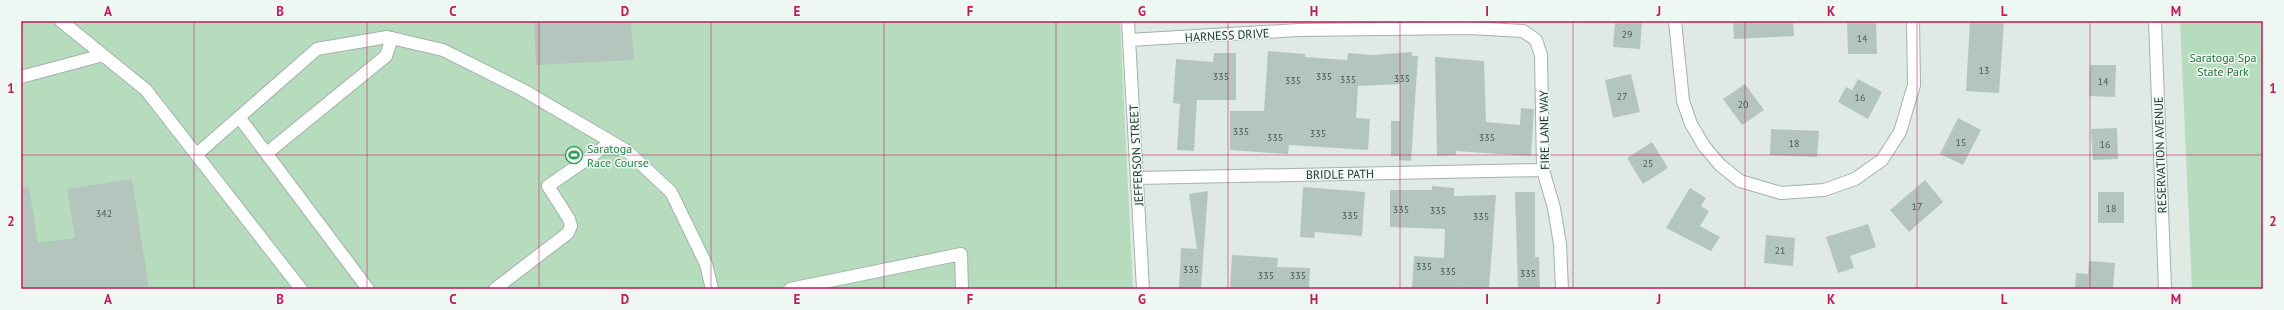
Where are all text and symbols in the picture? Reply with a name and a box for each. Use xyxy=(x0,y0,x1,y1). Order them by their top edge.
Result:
text: A xyxy=(104,3,112,20)
text: B xyxy=(276,3,284,20)
text: C xyxy=(449,3,457,20)
text: D xyxy=(621,3,629,20)
text: E xyxy=(794,3,801,20)
text: F xyxy=(967,3,974,20)
text: G xyxy=(1138,3,1146,20)
text: H xyxy=(1310,3,1318,20)
text: I xyxy=(1485,3,1489,20)
text: J xyxy=(1656,3,1661,20)
text: K xyxy=(1827,3,1835,20)
text: L xyxy=(2001,3,2008,20)
text: M xyxy=(2171,3,2181,20)
street label: HARNESS DRIVE xyxy=(1184,25,1270,45)
house number: 29 xyxy=(1622,28,1632,41)
house number: 14 xyxy=(1857,32,1868,45)
park label: Saratoga Spa State Park xyxy=(2189,50,2257,79)
house number: 13 xyxy=(1979,64,1989,77)
house number: 335 xyxy=(1213,70,1229,83)
house number: 335 xyxy=(1316,70,1332,83)
house number: 335 xyxy=(1394,72,1410,85)
house number: 335 xyxy=(1340,73,1356,86)
house number: 335 xyxy=(1285,74,1301,87)
house number: 14 xyxy=(2098,75,2109,88)
text: 1 xyxy=(7,80,15,97)
text: 1 xyxy=(2269,80,2277,97)
street label: FIRE LANE WAY xyxy=(1536,90,1552,170)
house number: 27 xyxy=(1617,90,1627,103)
house number: 16 xyxy=(1855,91,1865,104)
street label: RESERVATION AVENUE xyxy=(2150,96,2170,214)
house number: 20 xyxy=(1738,98,1749,111)
street label: JEFFERSON STREET xyxy=(1126,104,1146,207)
house number: 335 xyxy=(1233,125,1249,138)
house number: 335 xyxy=(1310,127,1326,140)
house number: 335 xyxy=(1267,131,1283,144)
house number: 335 xyxy=(1479,131,1495,144)
house number: 15 xyxy=(1956,136,1966,149)
house number: 18 xyxy=(1789,137,1799,150)
house number: 16 xyxy=(2100,138,2110,151)
place label: Saratoga Race Course xyxy=(587,141,649,170)
sports icon: Saratoga Race Course xyxy=(564,145,584,165)
house number: 25 xyxy=(1643,157,1653,170)
street label: BRIDLE PATH xyxy=(1306,166,1374,182)
house number: 17 xyxy=(1912,200,1922,213)
house number: 18 xyxy=(2106,202,2116,215)
house number: 335 xyxy=(1393,203,1409,216)
house number: 335 xyxy=(1430,204,1446,217)
house number: 342 xyxy=(96,207,112,220)
house number: 335 xyxy=(1342,209,1358,222)
house number: 335 xyxy=(1473,210,1489,223)
text: 2 xyxy=(7,213,15,230)
text: 2 xyxy=(2269,213,2277,230)
house number: 21 xyxy=(1775,244,1785,257)
house number: 335 xyxy=(1416,260,1432,273)
house number: 335 xyxy=(1183,263,1199,276)
house number: 335 xyxy=(1440,265,1456,278)
house number: 335 xyxy=(1520,267,1536,280)
house number: 335 xyxy=(1258,269,1274,282)
house number: 335 xyxy=(1290,269,1306,282)
text: A xyxy=(104,291,112,308)
text: B xyxy=(276,291,284,308)
text: C xyxy=(449,291,457,308)
text: D xyxy=(621,291,629,308)
text: E xyxy=(794,291,801,308)
text: F xyxy=(967,291,974,308)
text: G xyxy=(1138,291,1146,308)
text: H xyxy=(1310,291,1318,308)
text: I xyxy=(1485,291,1489,308)
text: J xyxy=(1656,291,1661,308)
text: K xyxy=(1827,291,1835,308)
text: L xyxy=(2001,291,2008,308)
text: M xyxy=(2171,291,2181,308)

